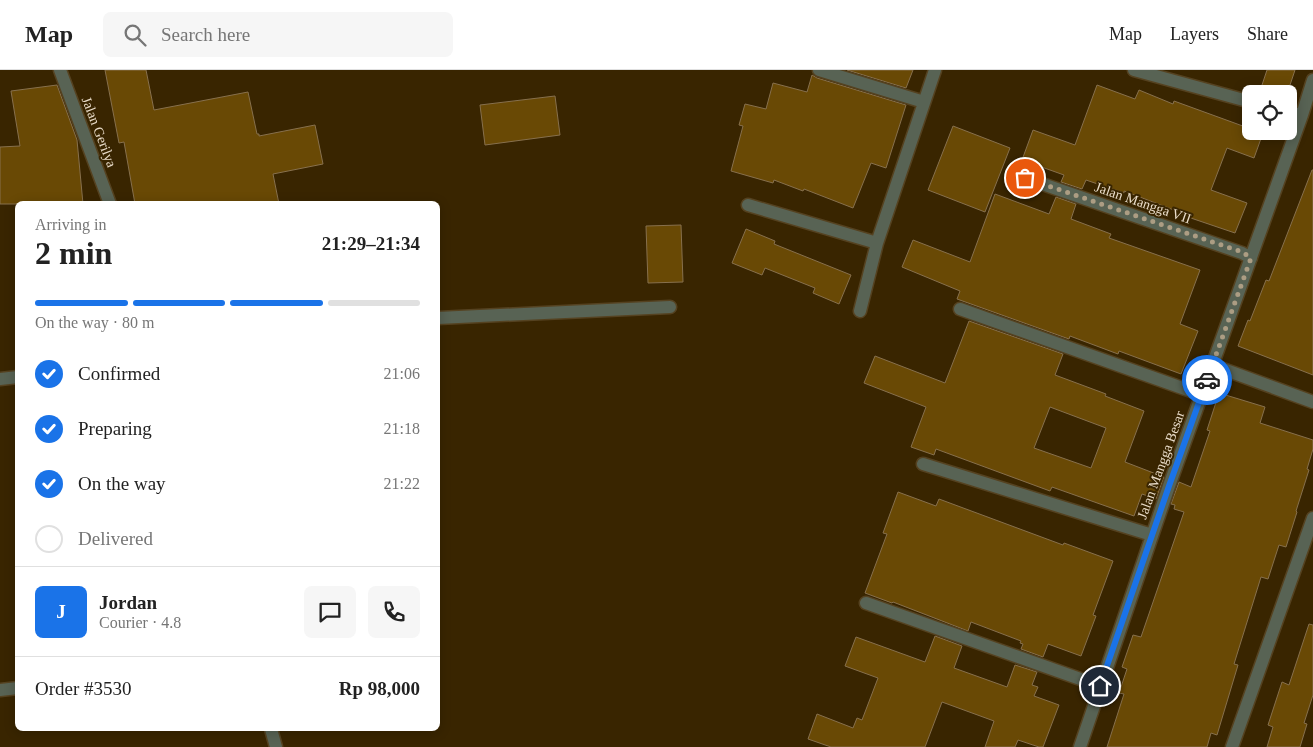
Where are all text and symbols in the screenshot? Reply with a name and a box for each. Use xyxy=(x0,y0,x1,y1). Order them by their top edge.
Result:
search box xyxy=(103,12,453,57)
text: Map xyxy=(25,21,73,47)
icon: search xyxy=(121,21,149,49)
text: Search here xyxy=(161,24,250,45)
text: Map xyxy=(1109,24,1142,44)
text: Layers xyxy=(1170,24,1219,44)
text: Share xyxy=(1247,24,1288,44)
map controls xyxy=(1242,85,1297,140)
button: locate xyxy=(1242,85,1297,140)
street label: Jalan Gerilya xyxy=(79,95,120,170)
pin xyxy=(1004,157,1046,199)
icon: bag xyxy=(1011,164,1039,192)
street label: Jalan Mangga VII xyxy=(1093,179,1193,227)
text: Arriving in xyxy=(35,216,107,233)
text: 21:29–21:34 xyxy=(322,233,420,254)
text: 2 min xyxy=(35,235,112,271)
text: On the way · 80 m xyxy=(35,314,155,331)
courier xyxy=(1182,355,1232,405)
icon: check xyxy=(35,360,63,388)
text: Confirmed xyxy=(78,363,160,384)
text: 21:06 xyxy=(384,365,420,382)
icon: car xyxy=(1193,366,1221,394)
street label: Jalan Mangga Besar xyxy=(1135,409,1188,521)
icon: check xyxy=(35,415,63,443)
text: Preparing xyxy=(78,418,152,439)
text: 21:18 xyxy=(384,420,420,437)
icon: check xyxy=(35,470,63,498)
text: On the way xyxy=(78,473,166,494)
text: 21:22 xyxy=(384,475,420,492)
text: Delivered xyxy=(78,528,153,549)
button: chat xyxy=(304,586,356,638)
button: phone xyxy=(368,586,420,638)
text: Jordan xyxy=(99,592,157,613)
text: J xyxy=(56,601,66,622)
text: Courier · 4.8 xyxy=(99,614,181,631)
pin xyxy=(1079,665,1121,707)
icon: home xyxy=(1086,672,1114,700)
text: Order #3530 xyxy=(35,678,132,699)
text: Rp 98,000 xyxy=(339,678,420,699)

